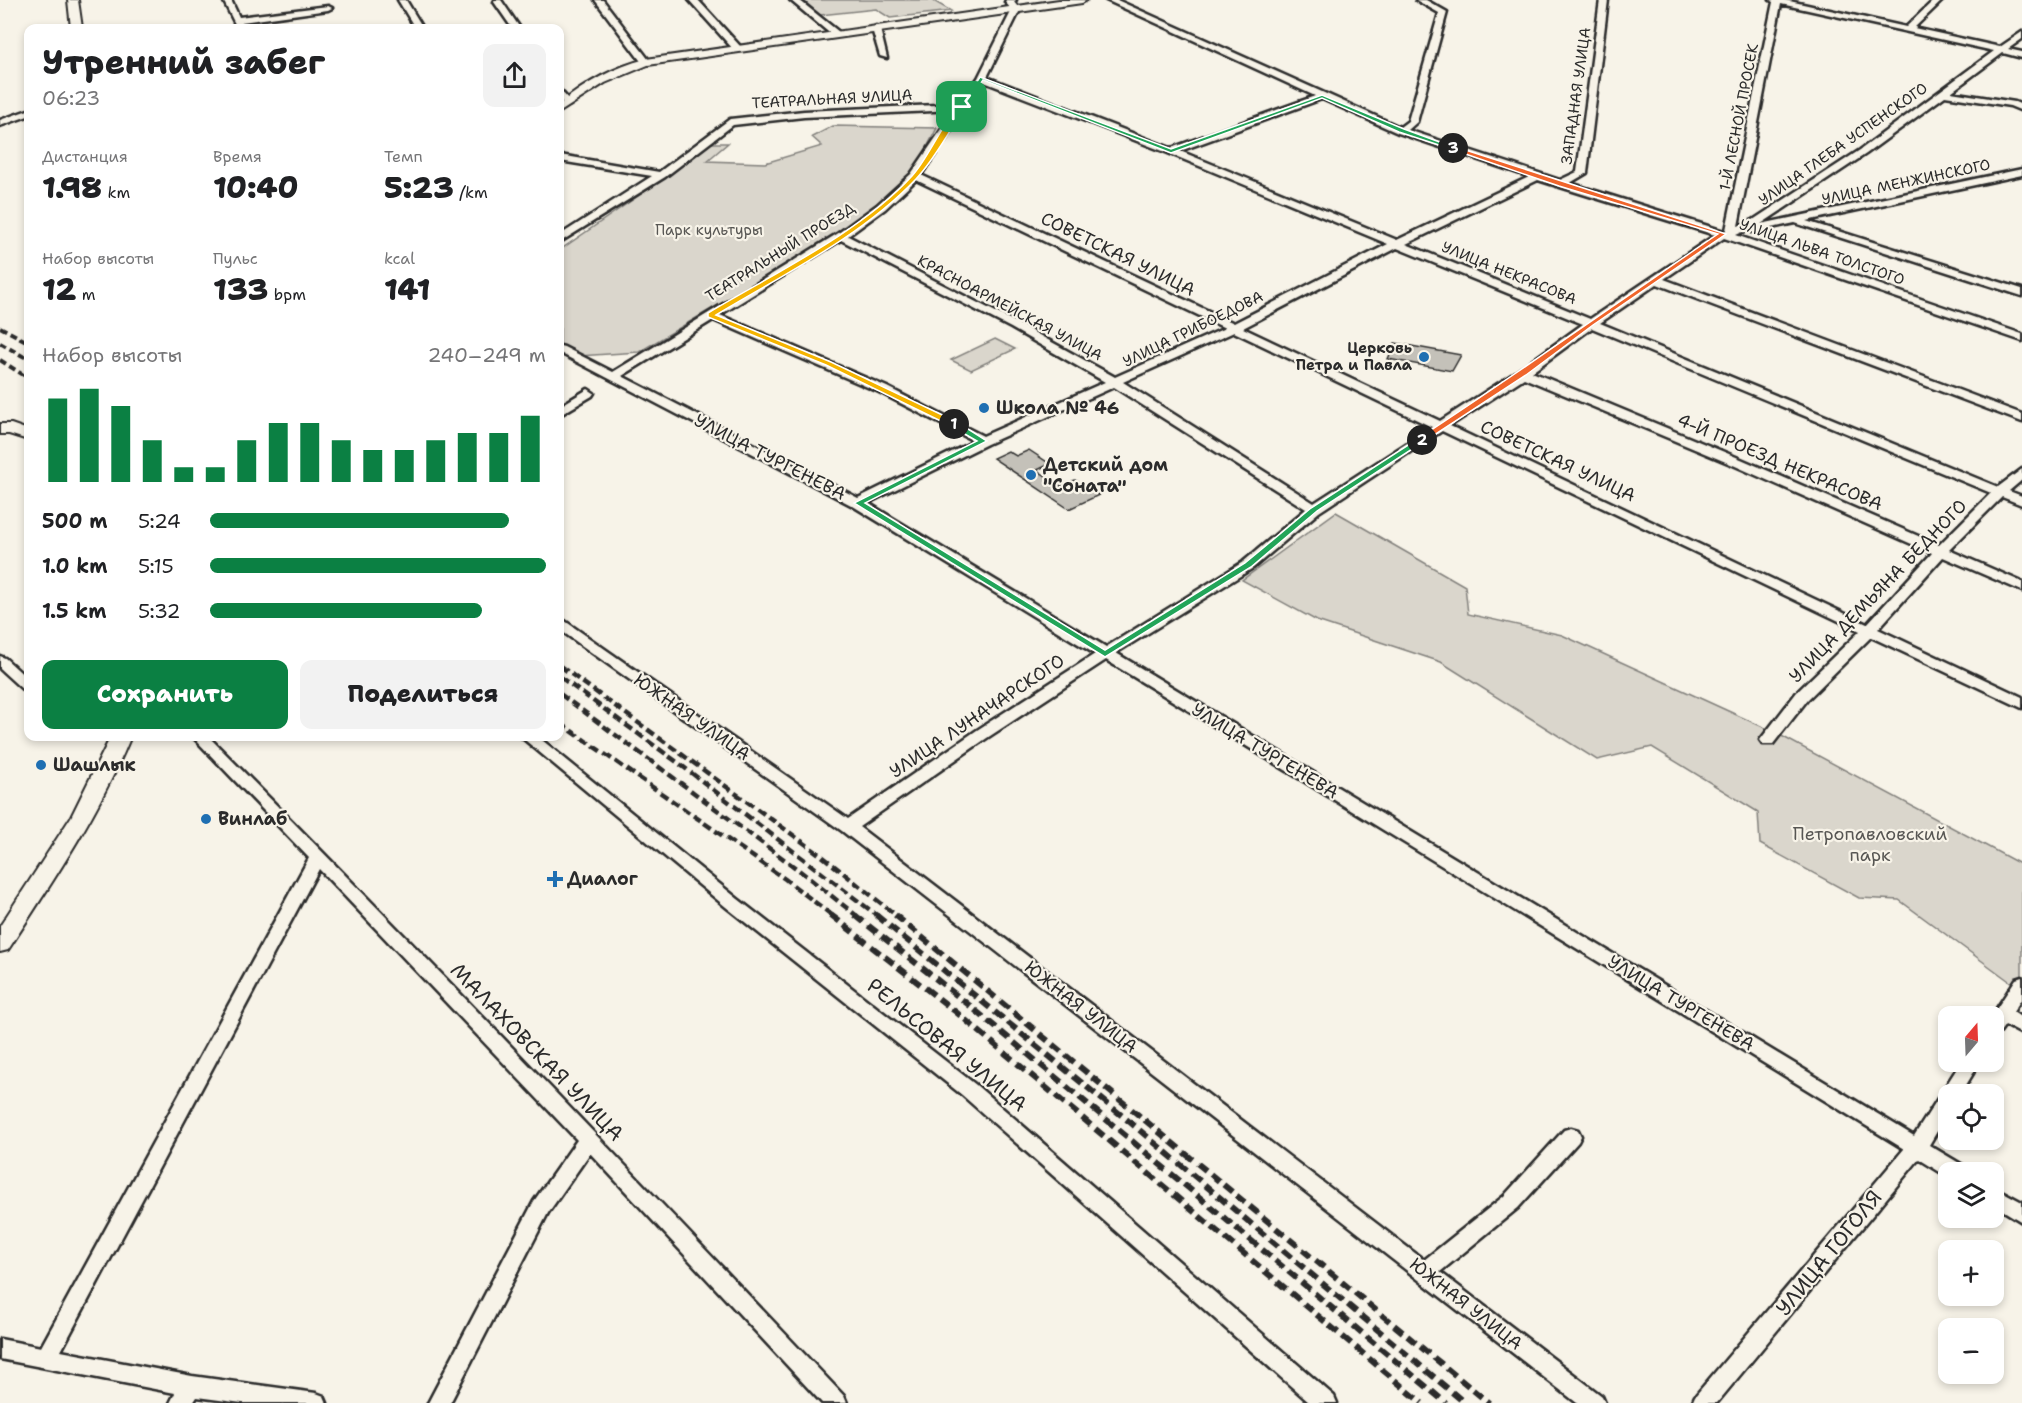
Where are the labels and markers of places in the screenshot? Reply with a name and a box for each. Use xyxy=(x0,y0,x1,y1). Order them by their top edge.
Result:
pin xyxy=(936,81,987,132)
pin: 3 xyxy=(1438,133,1468,163)
place label: Церковь Петра и Павла xyxy=(1296,338,1413,375)
marker: Церковь Петра и Павла xyxy=(1417,350,1431,364)
place label: Школа № 46 xyxy=(996,396,1119,420)
marker: Школа № 46 xyxy=(977,401,991,415)
pin: 1 xyxy=(939,409,969,439)
pin: 2 xyxy=(1407,425,1437,455)
place label: Детский дом "Соната" xyxy=(1043,453,1168,498)
marker: Детский дом "Соната" xyxy=(1024,468,1038,482)
place label: Шашлык xyxy=(53,753,136,777)
marker: Шашлык xyxy=(34,758,48,772)
place label: Винлаб xyxy=(218,807,287,831)
marker: Винлаб xyxy=(199,812,213,826)
place label: Диалог xyxy=(567,867,639,891)
marker: Диалог xyxy=(548,872,562,886)

